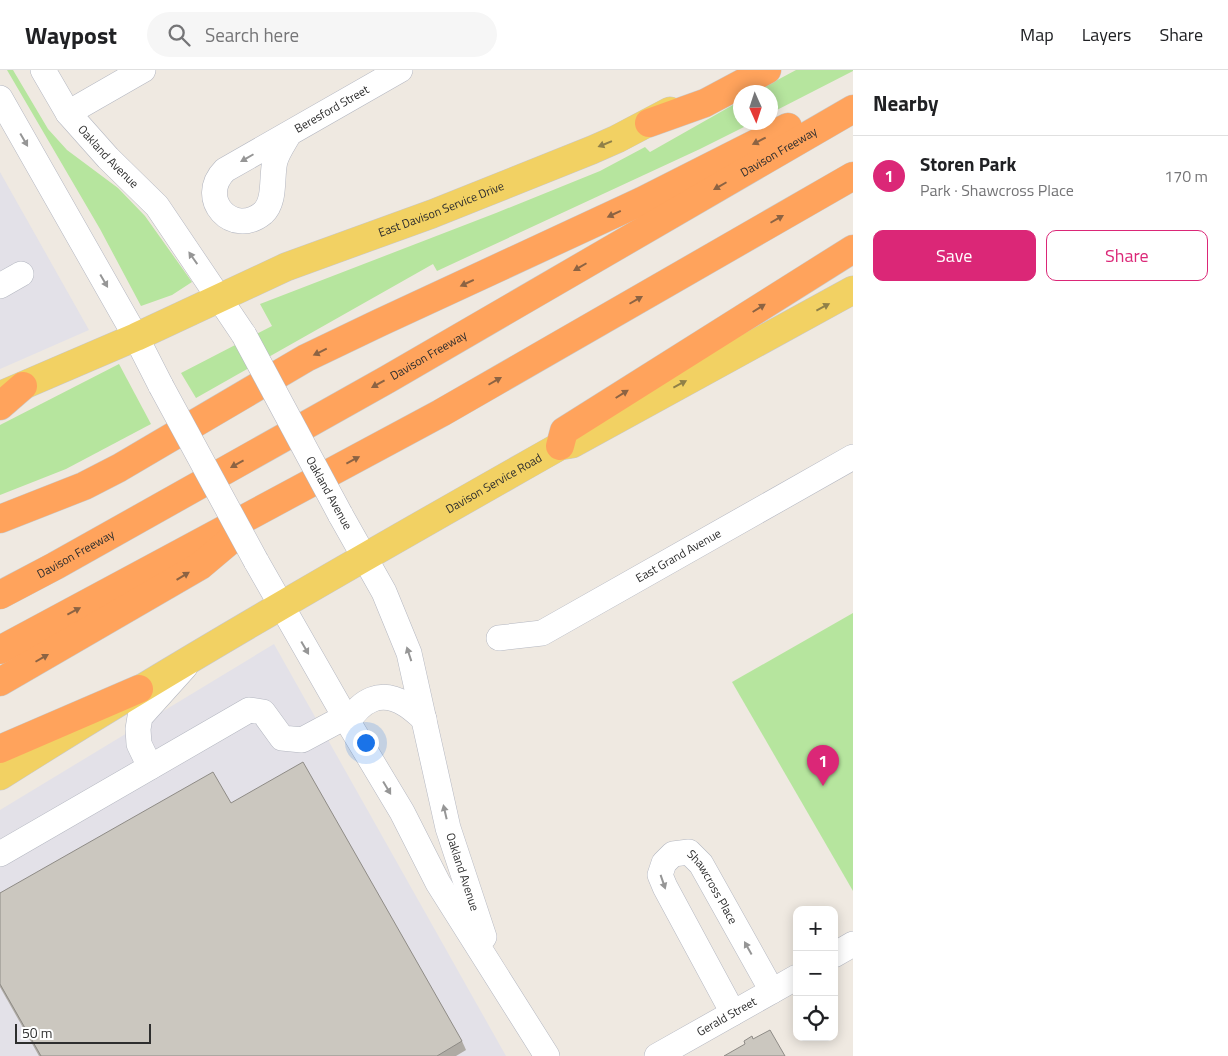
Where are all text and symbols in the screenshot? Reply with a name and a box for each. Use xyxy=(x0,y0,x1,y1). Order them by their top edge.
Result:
search box xyxy=(147,12,497,57)
text: Waypost xyxy=(25,17,117,53)
text: Search here xyxy=(205,20,299,49)
icon: search xyxy=(165,21,193,49)
text: Map xyxy=(1020,21,1054,48)
text: Layers xyxy=(1082,21,1131,48)
text: Share xyxy=(1159,21,1203,48)
street label: Beresford Street xyxy=(291,79,373,138)
north arrow xyxy=(733,85,778,130)
text: Nearby xyxy=(873,87,938,119)
street label: Oakland Avenue xyxy=(74,120,143,192)
street label: Davison Freeway xyxy=(737,122,821,182)
one-way arrow xyxy=(20,133,28,147)
one-way arrow xyxy=(752,137,767,145)
one-way arrow xyxy=(598,141,612,149)
text: Storen Park xyxy=(920,149,1016,178)
one-way arrow xyxy=(240,153,254,162)
text: 1 xyxy=(885,164,893,188)
text: 170 m xyxy=(1164,164,1208,188)
street label: East Davison Service Drive xyxy=(375,176,507,242)
text: Park · Shawcross Place xyxy=(920,178,1074,202)
one-way arrow xyxy=(714,181,727,190)
one-way arrow xyxy=(607,210,621,218)
one-way arrow xyxy=(770,215,783,224)
button: Save xyxy=(873,230,1036,281)
button: Share xyxy=(1046,230,1208,281)
one-way arrow xyxy=(188,251,198,265)
one-way arrow xyxy=(573,263,586,272)
one-way arrow xyxy=(100,275,109,288)
one-way arrow xyxy=(460,279,474,287)
one-way arrow xyxy=(628,296,643,304)
one-way arrow xyxy=(816,302,830,311)
one-way arrow xyxy=(753,304,766,313)
street label: Davison Freeway xyxy=(386,325,471,385)
one-way arrow xyxy=(313,348,327,356)
one-way arrow xyxy=(488,377,502,386)
one-way arrow xyxy=(371,380,386,388)
one-way arrow xyxy=(673,380,687,388)
one-way arrow xyxy=(615,390,628,399)
street label: Davison Service Road xyxy=(442,448,545,518)
street label: Oakland Avenue xyxy=(301,453,357,533)
one-way arrow xyxy=(346,456,360,464)
one-way arrow xyxy=(229,460,244,468)
street label: Davison Freeway xyxy=(33,524,118,583)
street label: East Grand Avenue xyxy=(632,524,724,587)
one-way arrow xyxy=(176,571,189,580)
one-way arrow xyxy=(66,607,81,615)
one-way arrow xyxy=(301,641,310,655)
one-way arrow xyxy=(405,646,412,661)
one-way arrow xyxy=(35,654,50,662)
your location xyxy=(353,730,379,756)
pin: 1 xyxy=(807,745,839,786)
one-way arrow xyxy=(383,782,392,795)
one-way arrow xyxy=(441,805,449,820)
street label: Oakland Avenue xyxy=(441,830,485,913)
street label: Shawcross Place xyxy=(683,845,743,927)
one-way arrow xyxy=(660,875,668,890)
map controls xyxy=(793,906,838,1041)
button: + xyxy=(793,906,838,951)
one-way arrow xyxy=(744,941,752,956)
button: − xyxy=(793,951,838,996)
street label: Gerald Street xyxy=(693,991,761,1041)
button: locate xyxy=(793,996,838,1041)
scale bar xyxy=(15,1021,151,1044)
text: 50 m xyxy=(22,1022,52,1043)

